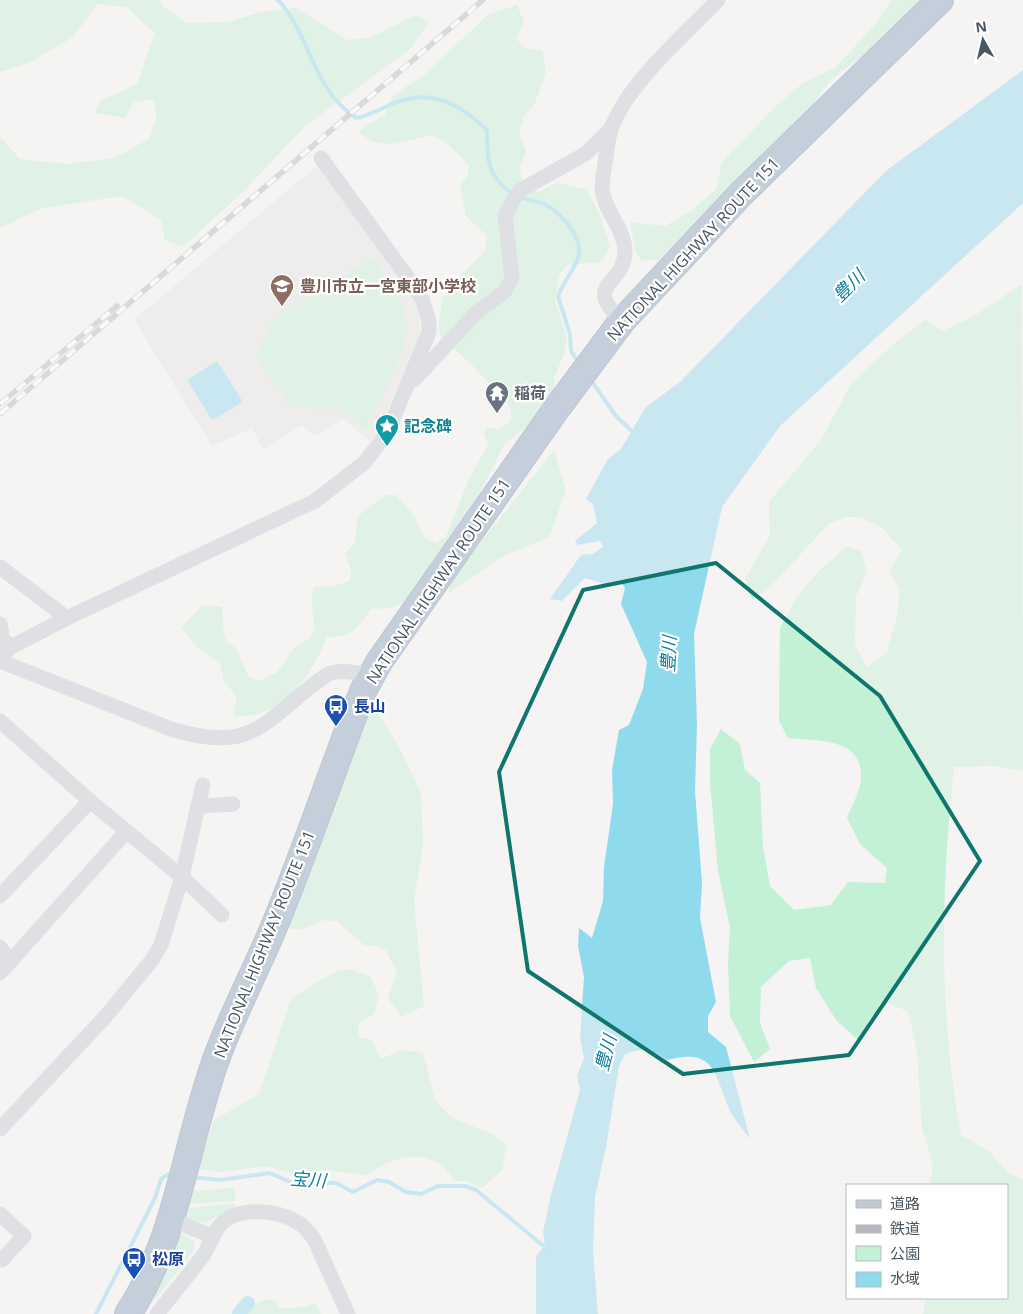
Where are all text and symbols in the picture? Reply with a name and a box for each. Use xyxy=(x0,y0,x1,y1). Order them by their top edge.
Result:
north arrow xyxy=(958,15,1008,65)
text: N xyxy=(974,16,988,37)
street label: NATIONAL HIGHWAY ROUTE 151 xyxy=(602,152,784,346)
water label: 豊川 xyxy=(827,263,871,307)
school or university icon: 豊川市立一宮東部小学校 xyxy=(269,273,295,307)
place label: 豊川市立一宮東部小学校 xyxy=(300,275,476,297)
temple icon: 稲荷 xyxy=(484,380,510,414)
place label: 稲荷 xyxy=(514,382,546,404)
place icon: 記念碑 xyxy=(374,413,400,447)
place label: 記念碑 xyxy=(404,415,452,437)
street label: NATIONAL HIGHWAY ROUTE 151 xyxy=(361,474,515,688)
water label: 豊川 xyxy=(655,633,681,673)
bus stop icon: 長山 xyxy=(323,693,349,727)
place label: 長山 xyxy=(354,695,386,717)
street label: NATIONAL HIGHWAY ROUTE 151 xyxy=(208,827,320,1061)
water label: 豊川 xyxy=(589,1030,622,1073)
water label: 宝川 xyxy=(289,1166,329,1192)
legend xyxy=(846,1184,1008,1299)
text: 道路 xyxy=(890,1193,920,1213)
text: 鉄道 xyxy=(890,1218,920,1238)
text: 公園 xyxy=(890,1243,920,1263)
bus stop icon: 松原 xyxy=(121,1246,147,1280)
place label: 松原 xyxy=(152,1248,184,1270)
text: 水域 xyxy=(890,1268,920,1288)

